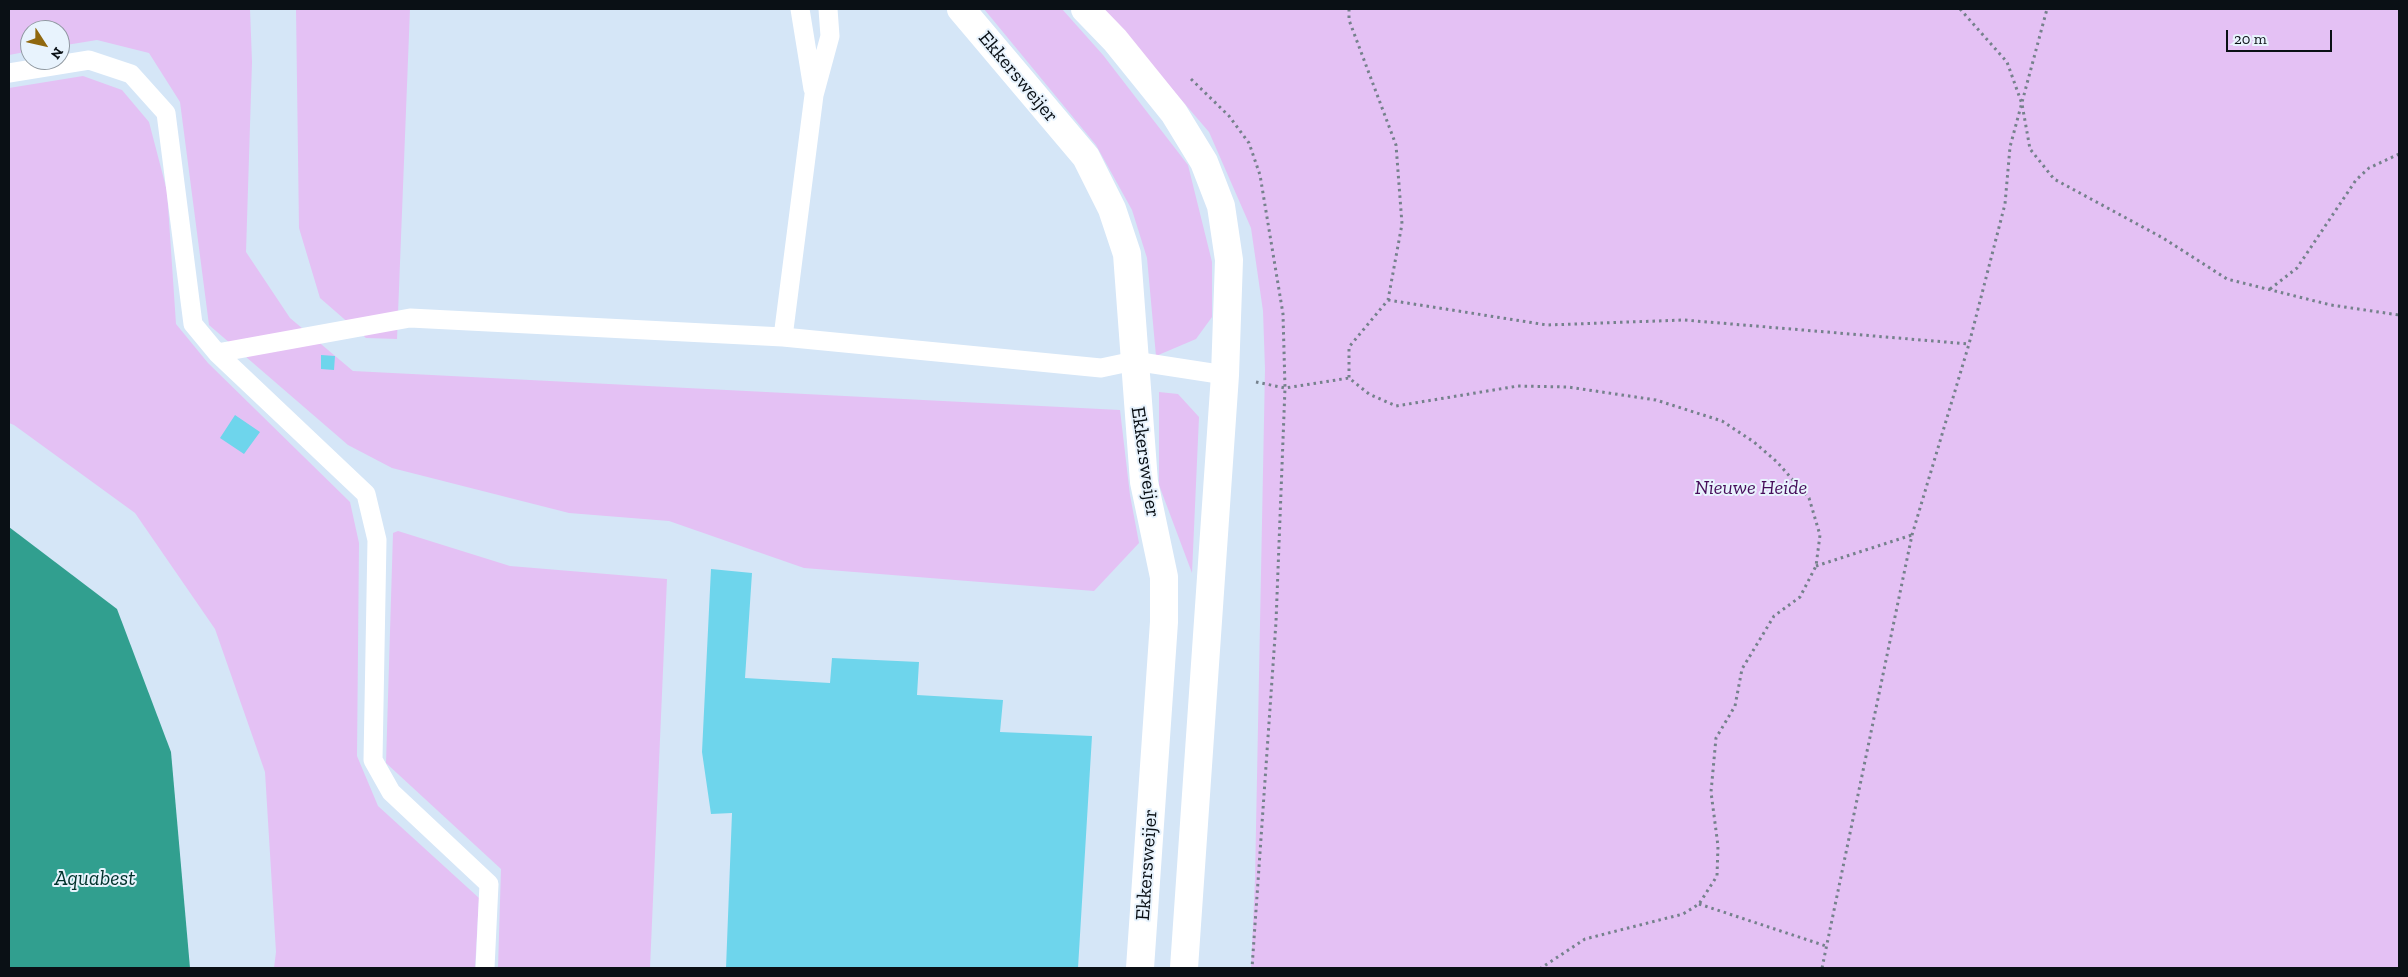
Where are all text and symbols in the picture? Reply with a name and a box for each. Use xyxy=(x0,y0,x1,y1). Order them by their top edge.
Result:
north arrow xyxy=(20,20,70,70)
scale bar xyxy=(2228,20,2334,52)
street label: Ekkersweijer xyxy=(973,26,1063,128)
text: 20 m xyxy=(2234,30,2267,48)
text: N xyxy=(47,44,67,63)
street label: Ekkersweijer xyxy=(1125,405,1165,519)
park label: Nieuwe Heide xyxy=(1695,476,1807,500)
street label: Ekkersweijer xyxy=(1131,808,1163,922)
water label: Aquabest xyxy=(55,866,135,892)

